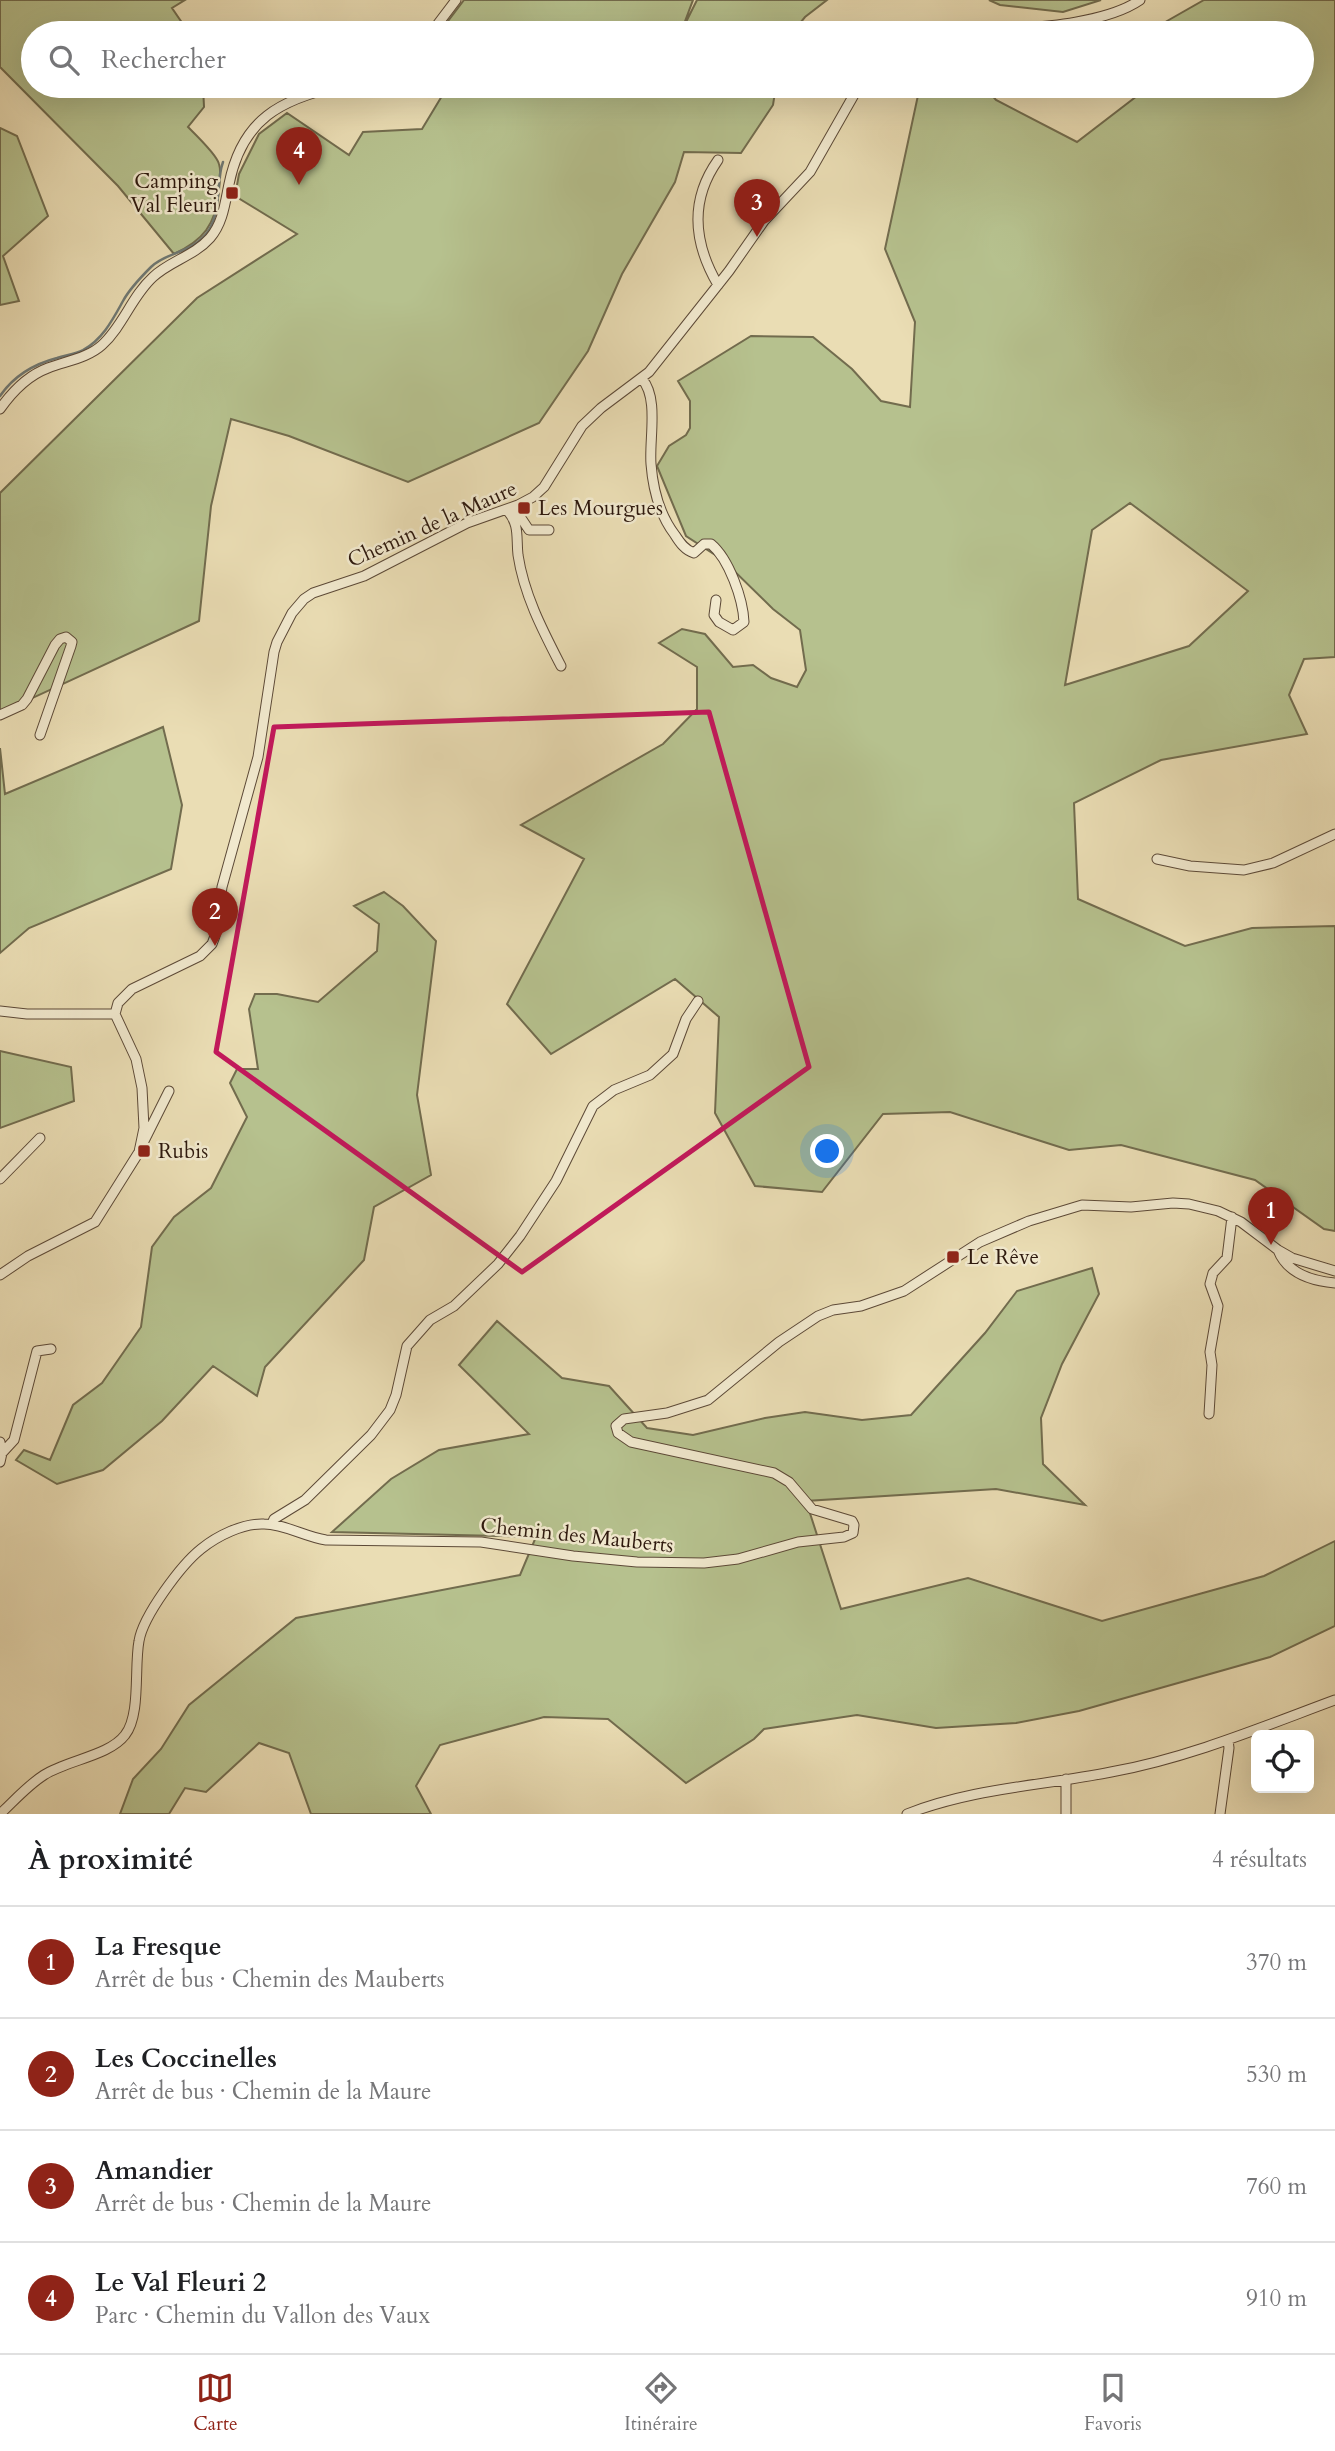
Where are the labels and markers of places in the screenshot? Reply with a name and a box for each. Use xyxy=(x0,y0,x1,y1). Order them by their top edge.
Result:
pin: 4 xyxy=(276,127,322,185)
place label: Camping Val Fleuri xyxy=(131,167,218,220)
pin: 3 xyxy=(734,179,780,237)
marker: Camping Val Fleuri xyxy=(224,185,240,201)
place label: Les Mourgues xyxy=(538,494,663,523)
marker: Les Mourgues xyxy=(516,500,532,516)
pin: 2 xyxy=(192,888,238,946)
place label: Rubis xyxy=(158,1137,208,1166)
marker: Rubis xyxy=(136,1143,152,1159)
pin: 1 xyxy=(1248,1187,1294,1245)
place label: Le Rêve xyxy=(967,1243,1039,1272)
marker: Le Rêve xyxy=(945,1249,961,1265)

